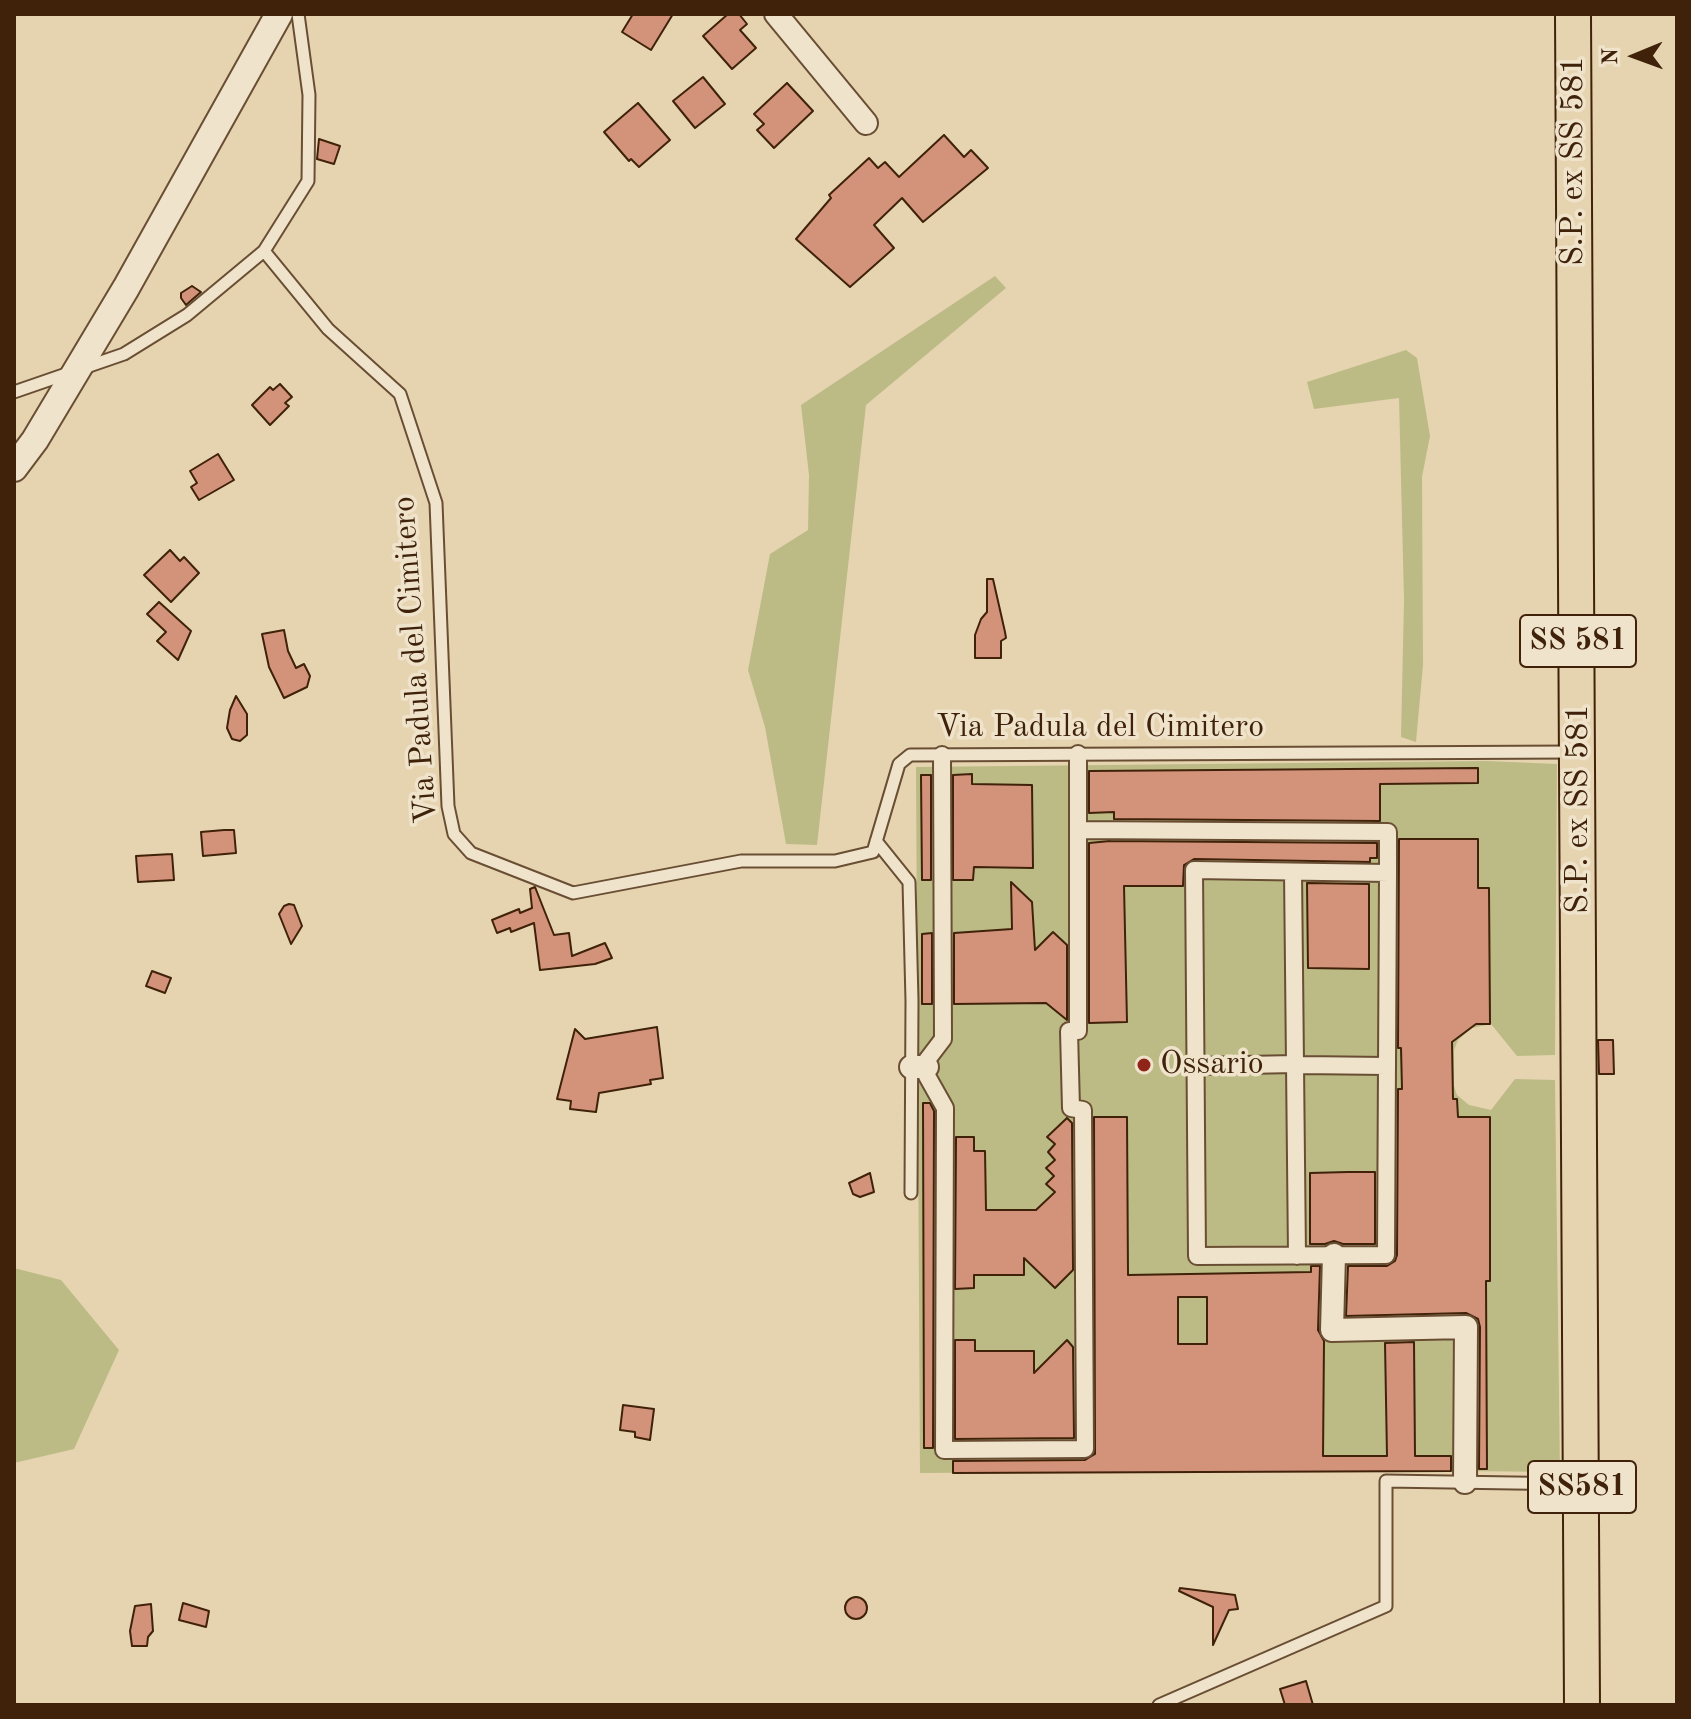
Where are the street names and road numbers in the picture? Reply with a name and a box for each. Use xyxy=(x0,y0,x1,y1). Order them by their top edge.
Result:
street label: S.P. ex SS 581 xyxy=(1555,56,1593,266)
street label: Via Padula del Cimitero xyxy=(385,495,447,825)
road number: SS 581 xyxy=(1520,615,1636,667)
street label: S.P. ex SS 581 xyxy=(1560,704,1598,914)
street label: Via Padula del Cimitero xyxy=(936,709,1264,747)
road number: SS581 xyxy=(1528,1461,1636,1513)

